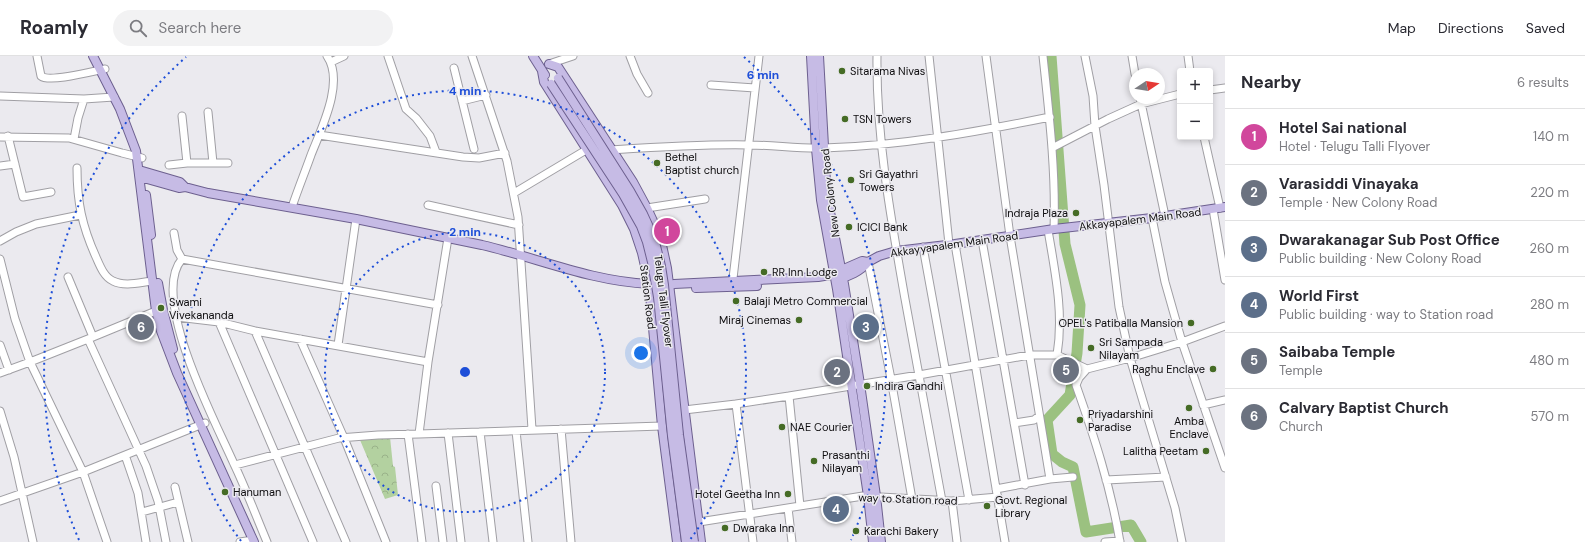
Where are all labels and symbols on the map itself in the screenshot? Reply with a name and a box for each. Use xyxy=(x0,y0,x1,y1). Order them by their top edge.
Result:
place label: Sitarama Nivas xyxy=(850,64,925,78)
marker: Sitarama Nivas xyxy=(837,66,847,76)
text: 6 min xyxy=(747,67,779,83)
north arrow xyxy=(1129,68,1165,104)
text: 4 min xyxy=(449,83,481,99)
place label: TSN Towers xyxy=(853,112,911,126)
marker: TSN Towers xyxy=(840,114,850,124)
street label: New Colony Road xyxy=(818,148,842,238)
place label: Bethel Baptist church xyxy=(665,150,739,177)
marker: Bethel Baptist church xyxy=(652,158,662,168)
place label: Sri Gayathri Towers xyxy=(859,167,918,194)
marker: Sri Gayathri Towers xyxy=(846,175,856,185)
street label: Akkayapalem Main Road xyxy=(1078,205,1202,233)
place label: Indraja Plaza xyxy=(1005,206,1068,220)
marker: Indraja Plaza xyxy=(1071,208,1081,218)
pin: 1 xyxy=(654,216,680,246)
place label: ICICI Bank xyxy=(857,220,908,234)
marker: ICICI Bank xyxy=(844,222,854,232)
text: 2 min xyxy=(449,224,481,240)
street label: Akkayyapalem Main Road xyxy=(889,228,1019,260)
street label: Telugu Talli Flyover xyxy=(651,254,677,348)
street label: Station Road xyxy=(637,264,659,330)
place label: RR Inn Lodge xyxy=(772,265,837,279)
marker: RR Inn Lodge xyxy=(759,267,769,277)
place label: Balaji Metro Commercial xyxy=(744,294,868,308)
place label: Swami Vivekananda xyxy=(169,295,234,322)
marker: Balaji Metro Commercial xyxy=(731,296,741,306)
marker: Swami Vivekananda xyxy=(156,303,166,313)
pin: 6 xyxy=(128,312,154,342)
pin: 3 xyxy=(853,312,879,342)
place label: Miraj Cinemas xyxy=(719,313,791,327)
marker: Miraj Cinemas xyxy=(794,315,804,325)
place label: OPEL's Patiballa Mansion xyxy=(1058,316,1183,330)
marker: OPEL's Patiballa Mansion xyxy=(1186,318,1196,328)
place label: Sri Sampada Nilayam xyxy=(1099,335,1163,362)
your location xyxy=(631,343,651,363)
marker: Sri Sampada Nilayam xyxy=(1086,343,1096,353)
pin: 5 xyxy=(1053,355,1079,385)
pin: 2 xyxy=(824,357,850,387)
place label: Raghu Enclave xyxy=(1132,362,1205,376)
marker: Raghu Enclave xyxy=(1208,364,1218,374)
centre of rings xyxy=(458,365,472,379)
place label: Indira Gandhi xyxy=(875,379,943,393)
marker: Indira Gandhi xyxy=(862,381,872,391)
marker: Amba Enclave xyxy=(1184,403,1194,413)
place label: Priyadarshini Paradise xyxy=(1088,407,1153,434)
place label: Amba Enclave xyxy=(1170,414,1208,441)
marker: Priyadarshini Paradise xyxy=(1075,415,1085,425)
place label: NAE Courier xyxy=(790,420,852,434)
marker: NAE Courier xyxy=(777,422,787,432)
place label: Lalitha Peetam xyxy=(1123,444,1198,458)
marker: Lalitha Peetam xyxy=(1201,446,1211,456)
place label: Prasanthi Nilayam xyxy=(822,448,870,475)
marker: Prasanthi Nilayam xyxy=(809,456,819,466)
place label: Hanuman xyxy=(233,485,281,499)
marker: Hanuman xyxy=(220,487,230,497)
place label: Hotel Geetha Inn xyxy=(695,487,780,501)
marker: Hotel Geetha Inn xyxy=(783,489,793,499)
street label: way to Station road xyxy=(858,490,958,508)
place label: Govt. Regional Library xyxy=(995,493,1067,520)
pin: 4 xyxy=(823,494,849,524)
marker: Govt. Regional Library xyxy=(982,501,992,511)
place label: Dwaraka Inn xyxy=(733,521,794,535)
marker: Dwaraka Inn xyxy=(720,523,730,533)
place label: Karachi Bakery xyxy=(864,524,939,538)
marker: Karachi Bakery xyxy=(851,526,861,536)

